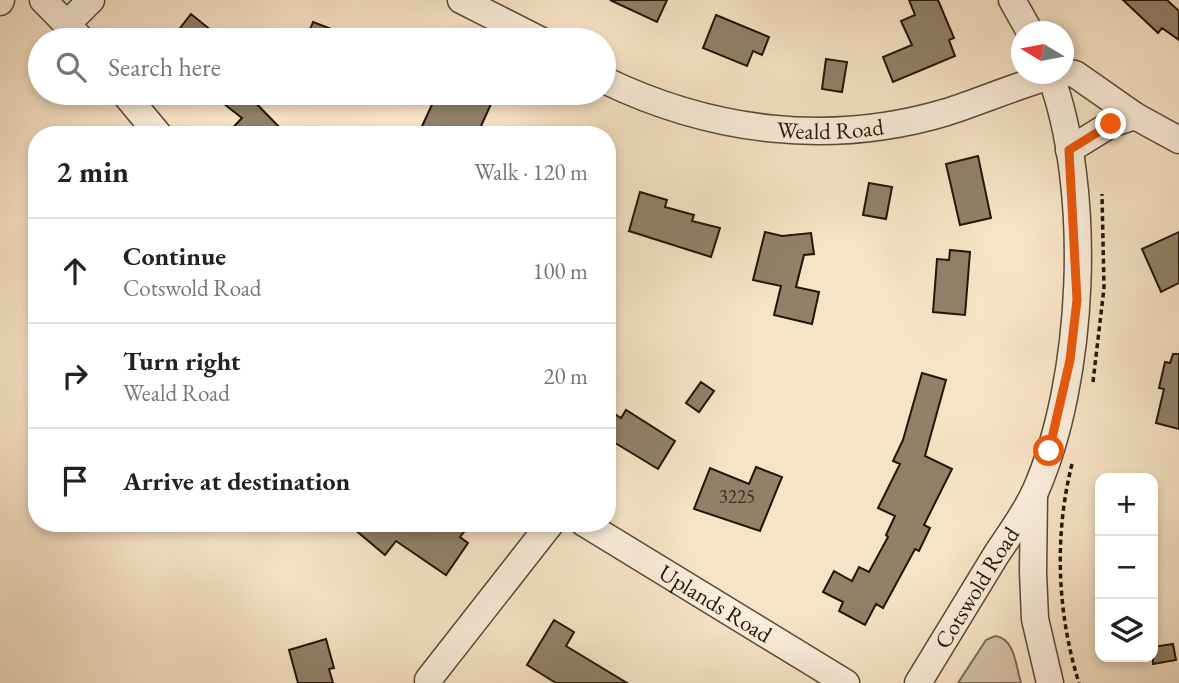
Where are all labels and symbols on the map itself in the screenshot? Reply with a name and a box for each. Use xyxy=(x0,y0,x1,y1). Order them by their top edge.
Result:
north arrow xyxy=(1011,21,1074,84)
route end xyxy=(1095,108,1126,139)
street label: Weald Road xyxy=(776,111,886,146)
route start xyxy=(1033,435,1064,466)
house number: 3225 xyxy=(719,484,755,509)
street label: Cotswold Road xyxy=(927,520,1026,654)
street label: Uplands Road xyxy=(653,557,778,649)

